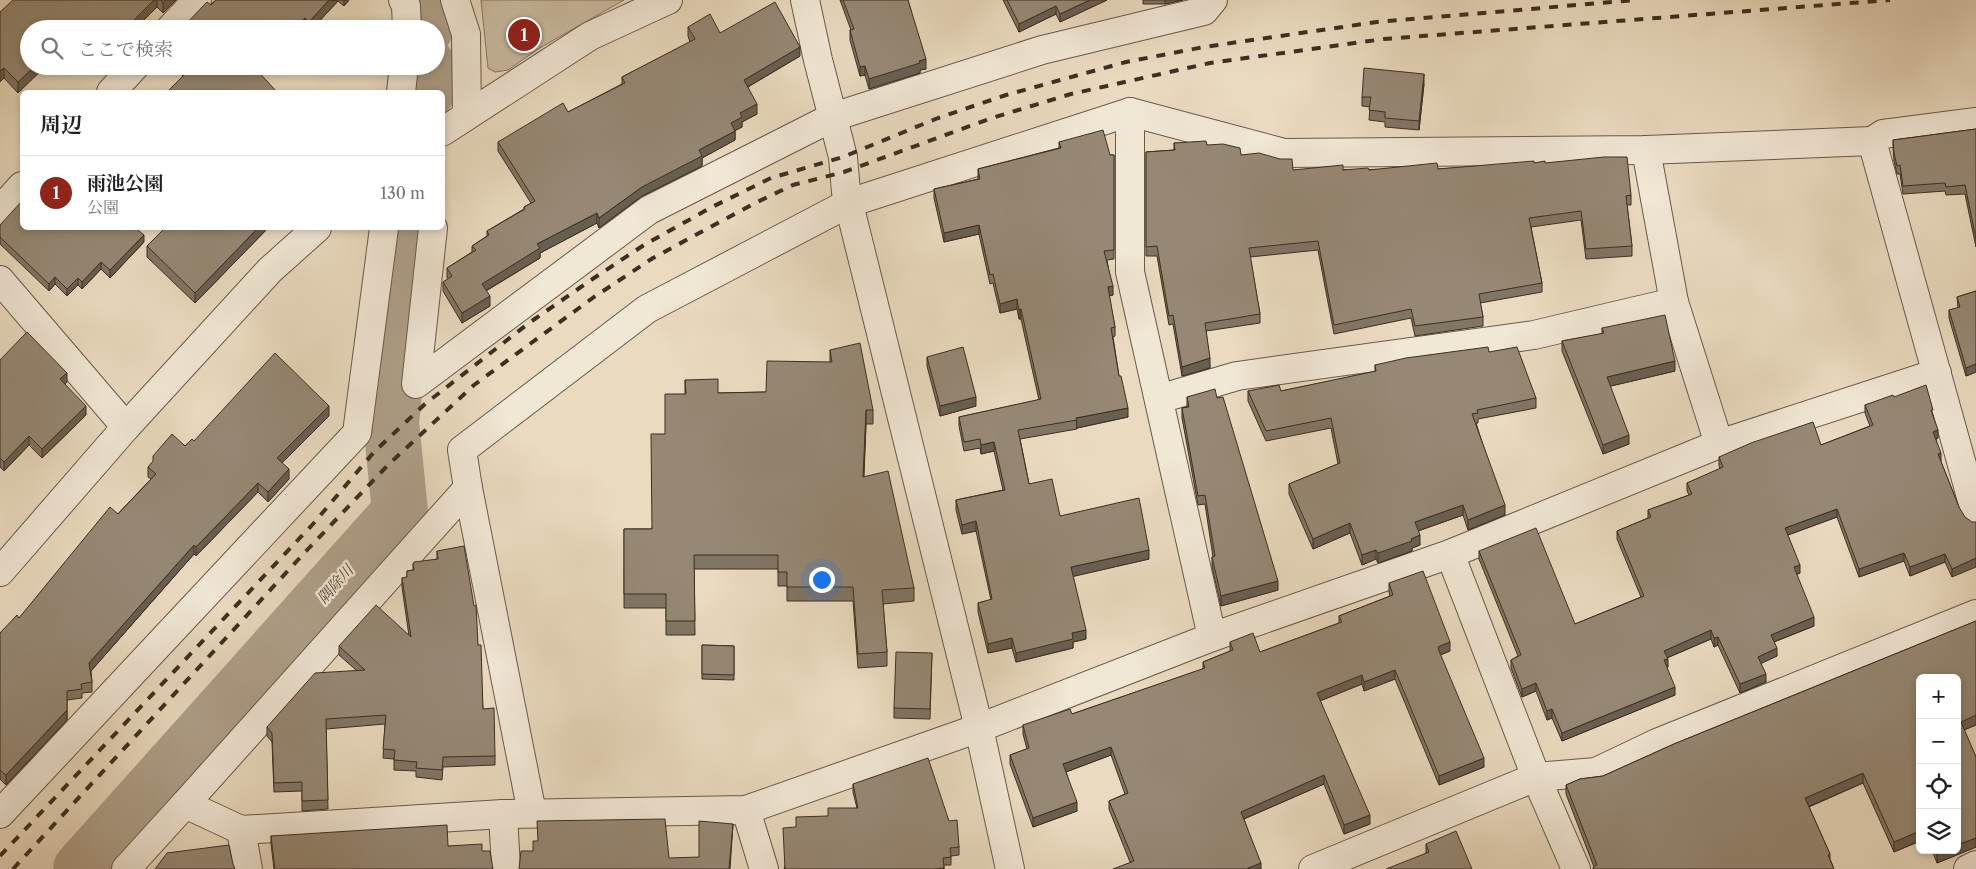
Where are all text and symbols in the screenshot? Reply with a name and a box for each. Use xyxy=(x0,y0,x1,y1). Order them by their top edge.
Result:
pin: 1 xyxy=(508,16,540,54)
search box xyxy=(20,20,445,75)
icon: search xyxy=(38,34,66,62)
text: ここで検索 xyxy=(78,38,173,61)
text: 周辺 xyxy=(40,112,82,137)
text: 雨池公園 xyxy=(87,172,163,195)
text: 1 xyxy=(52,183,60,203)
text: 130 m xyxy=(380,183,425,203)
text: 公園 xyxy=(87,197,119,217)
water label: 隅除川 xyxy=(313,559,358,607)
your location xyxy=(809,567,835,593)
map controls xyxy=(1916,674,1961,854)
button: + xyxy=(1916,674,1961,719)
button: − xyxy=(1916,719,1961,764)
button: locate xyxy=(1916,764,1961,809)
button: layers xyxy=(1916,809,1961,854)

